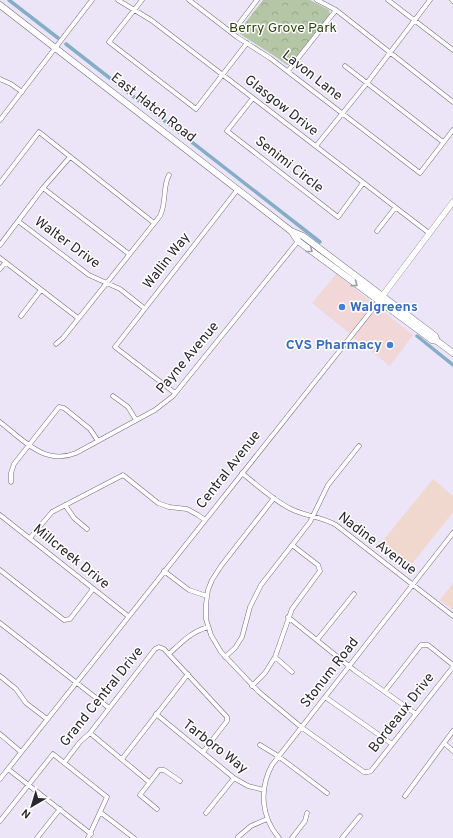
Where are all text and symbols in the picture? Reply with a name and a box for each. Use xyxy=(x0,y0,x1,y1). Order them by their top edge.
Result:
park label: Berry Grove Park xyxy=(229,20,337,37)
street label: Lavon Lane xyxy=(278,47,346,105)
street label: East Hatch Road xyxy=(107,70,199,146)
street label: Glasgow Drive xyxy=(241,72,321,140)
street label: Senimi Circle xyxy=(252,133,326,197)
street label: Walter Drive xyxy=(31,213,103,273)
street label: Wallin Way xyxy=(140,229,194,293)
one-way arrow xyxy=(306,245,313,252)
one-way arrow xyxy=(351,279,358,286)
place label: Walgreens xyxy=(350,299,418,316)
marker: Walgreens xyxy=(337,302,347,312)
street label: Payne Avenue xyxy=(153,319,223,397)
place label: CVS Pharmacy xyxy=(286,337,382,354)
marker: CVS Pharmacy xyxy=(385,340,395,350)
street label: Central Avenue xyxy=(193,427,265,513)
street label: Nadine Avenue xyxy=(334,509,420,579)
street label: Millcreek Drive xyxy=(29,521,113,593)
street label: Stonum Road xyxy=(297,634,363,712)
street label: Grand Central Drive xyxy=(57,644,147,750)
street label: Bordeaux Drive xyxy=(366,670,438,756)
street label: Tarboro Way xyxy=(179,716,251,778)
north arrow xyxy=(12,786,52,826)
text: N xyxy=(19,805,34,821)

